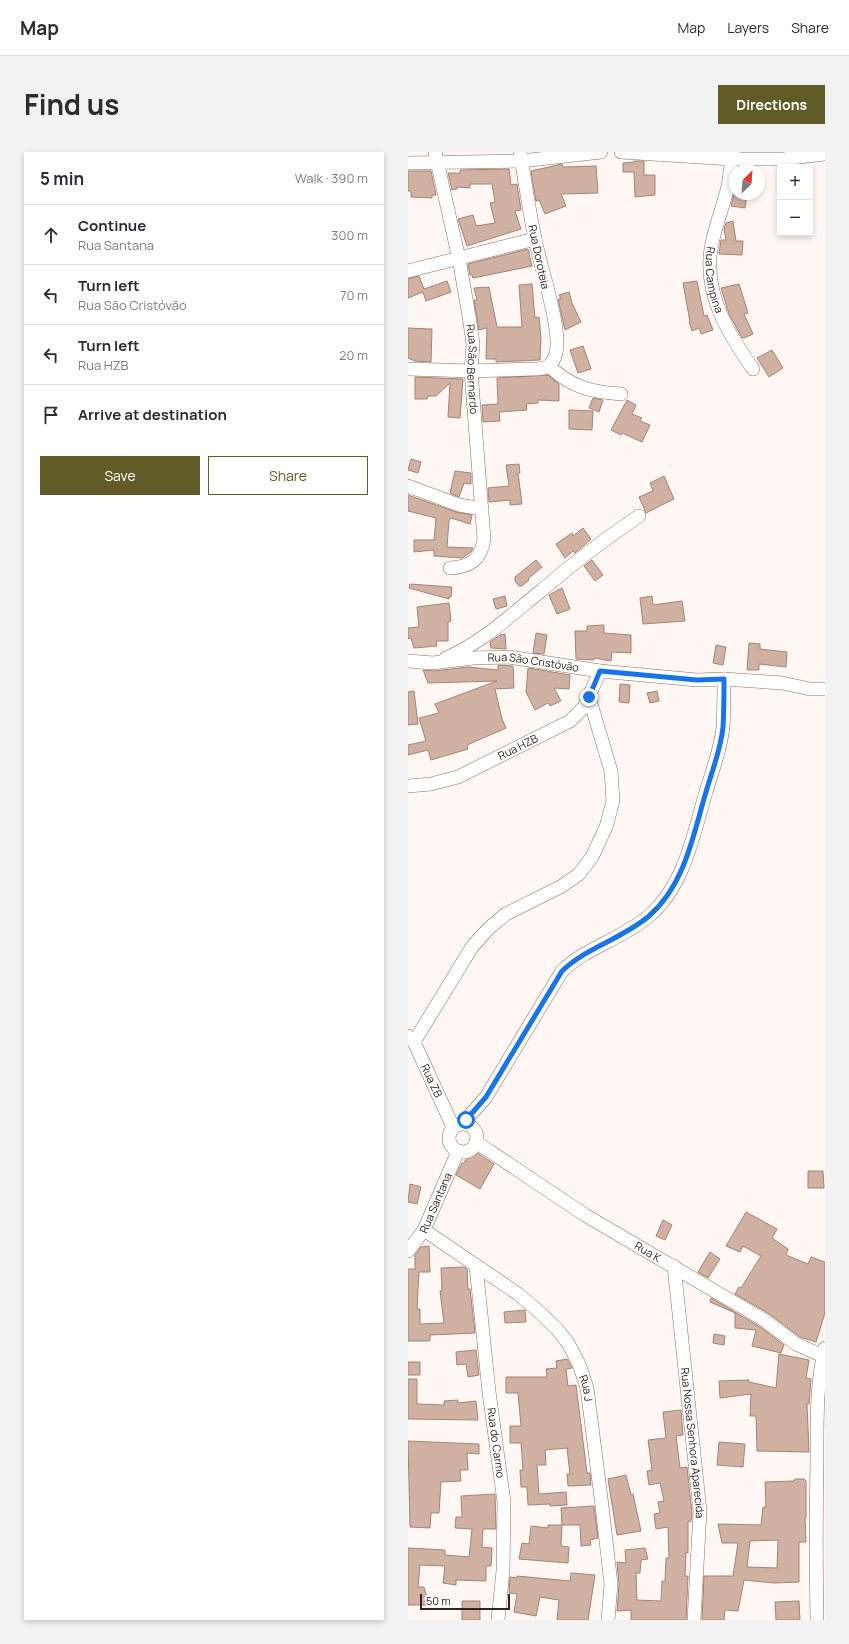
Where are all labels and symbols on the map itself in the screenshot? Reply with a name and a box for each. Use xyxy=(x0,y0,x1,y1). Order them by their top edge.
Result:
north arrow xyxy=(729,164,765,200)
street label: Rua Doroteia xyxy=(525,223,554,290)
street label: Rua Campina xyxy=(703,246,727,315)
street label: Rua São Bernardo xyxy=(463,323,482,415)
street label: Rua São Cristóvão xyxy=(487,649,580,675)
route end xyxy=(580,688,598,706)
street label: Rua HZB xyxy=(495,730,540,763)
street label: Rua ZB xyxy=(418,1061,446,1100)
route start xyxy=(457,1111,475,1129)
street label: Rua Santana xyxy=(416,1170,455,1235)
street label: Rua K xyxy=(632,1238,664,1265)
street label: Rua Nossa Senhora Aparecida xyxy=(678,1367,708,1519)
street label: Rua J xyxy=(576,1373,597,1402)
street label: Rua do Carmo xyxy=(484,1407,509,1479)
scale bar xyxy=(420,1592,510,1611)

